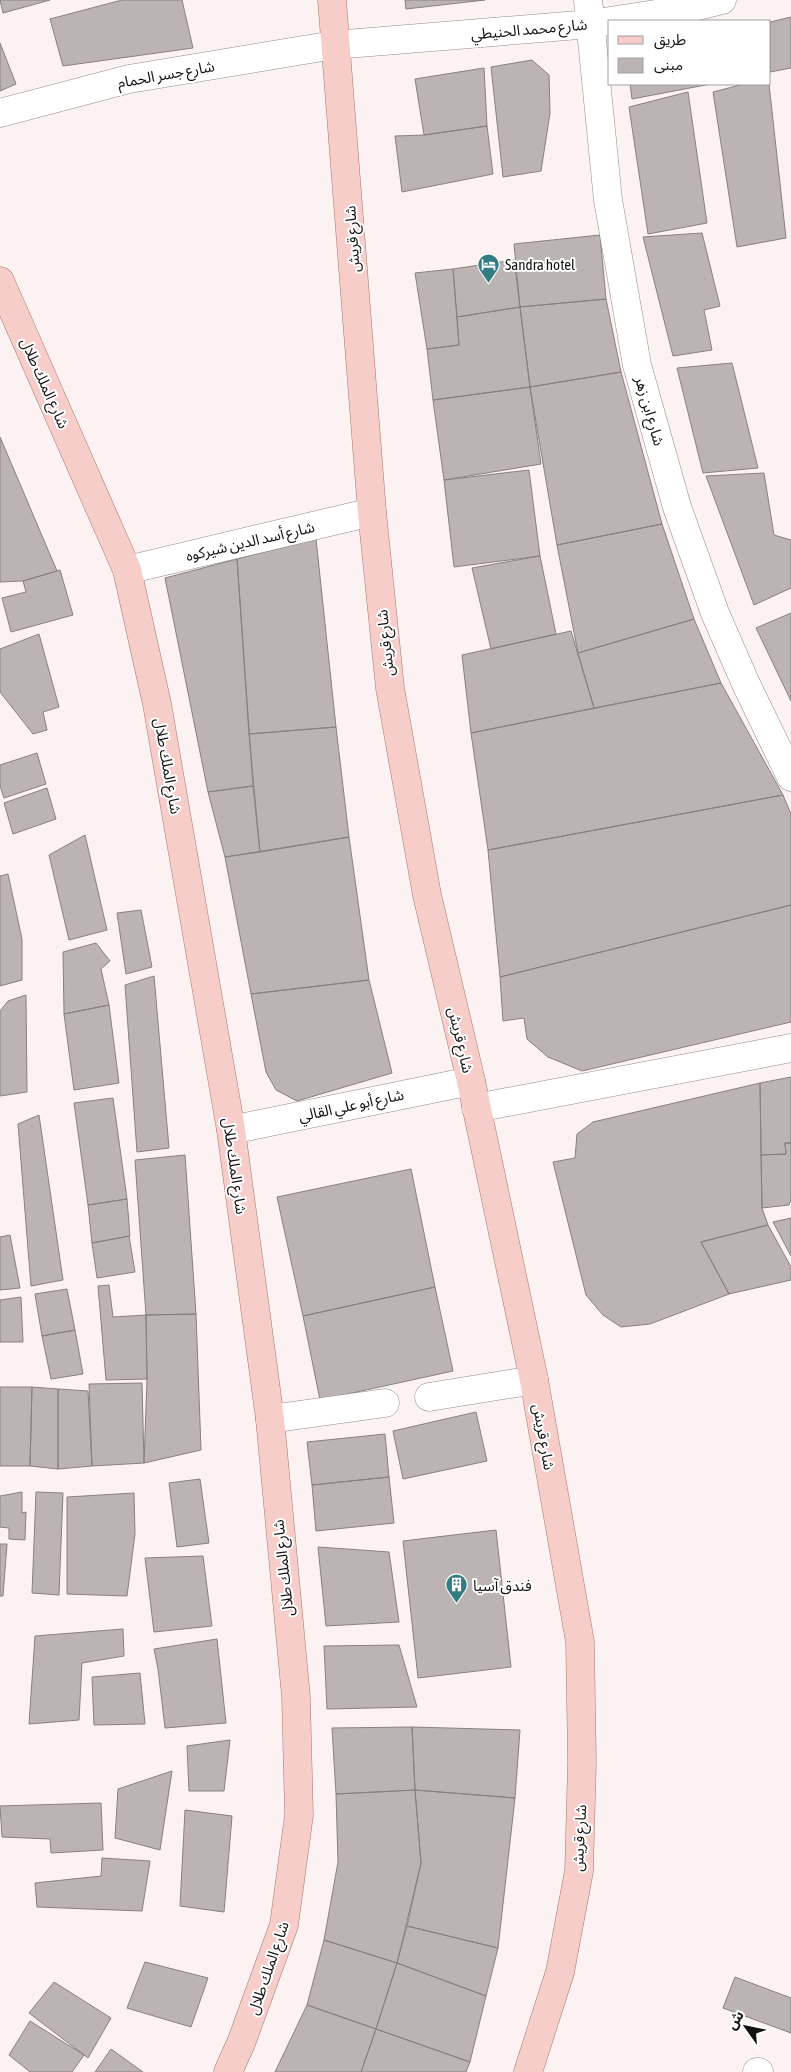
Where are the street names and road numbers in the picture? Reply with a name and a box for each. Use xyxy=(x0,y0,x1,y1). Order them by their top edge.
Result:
street label: شارع محمد الحنيطي xyxy=(470,15,589,47)
street label: شارع جسر الحمام xyxy=(116,57,217,95)
street label: شارع قريش xyxy=(341,204,367,273)
street label: شارع الملك طلال xyxy=(14,335,73,433)
street label: شارع ابن زهر xyxy=(628,373,668,449)
street label: شارع أسد الدين شيركوه xyxy=(184,518,317,568)
street label: شارع قريش xyxy=(373,608,401,677)
street label: شارع الملك طلال xyxy=(147,717,185,816)
street label: شارع قريش xyxy=(441,1005,477,1076)
street label: شارع أبو علي القالي xyxy=(297,1085,406,1128)
street label: شارع الملك طلال xyxy=(216,1117,250,1216)
street label: شارع قريش xyxy=(526,1403,558,1472)
street label: شارع الملك طلال xyxy=(269,1518,301,1617)
street label: شارع قريش xyxy=(569,1804,593,1872)
street label: شارع الملك طلال xyxy=(244,1919,296,2018)

